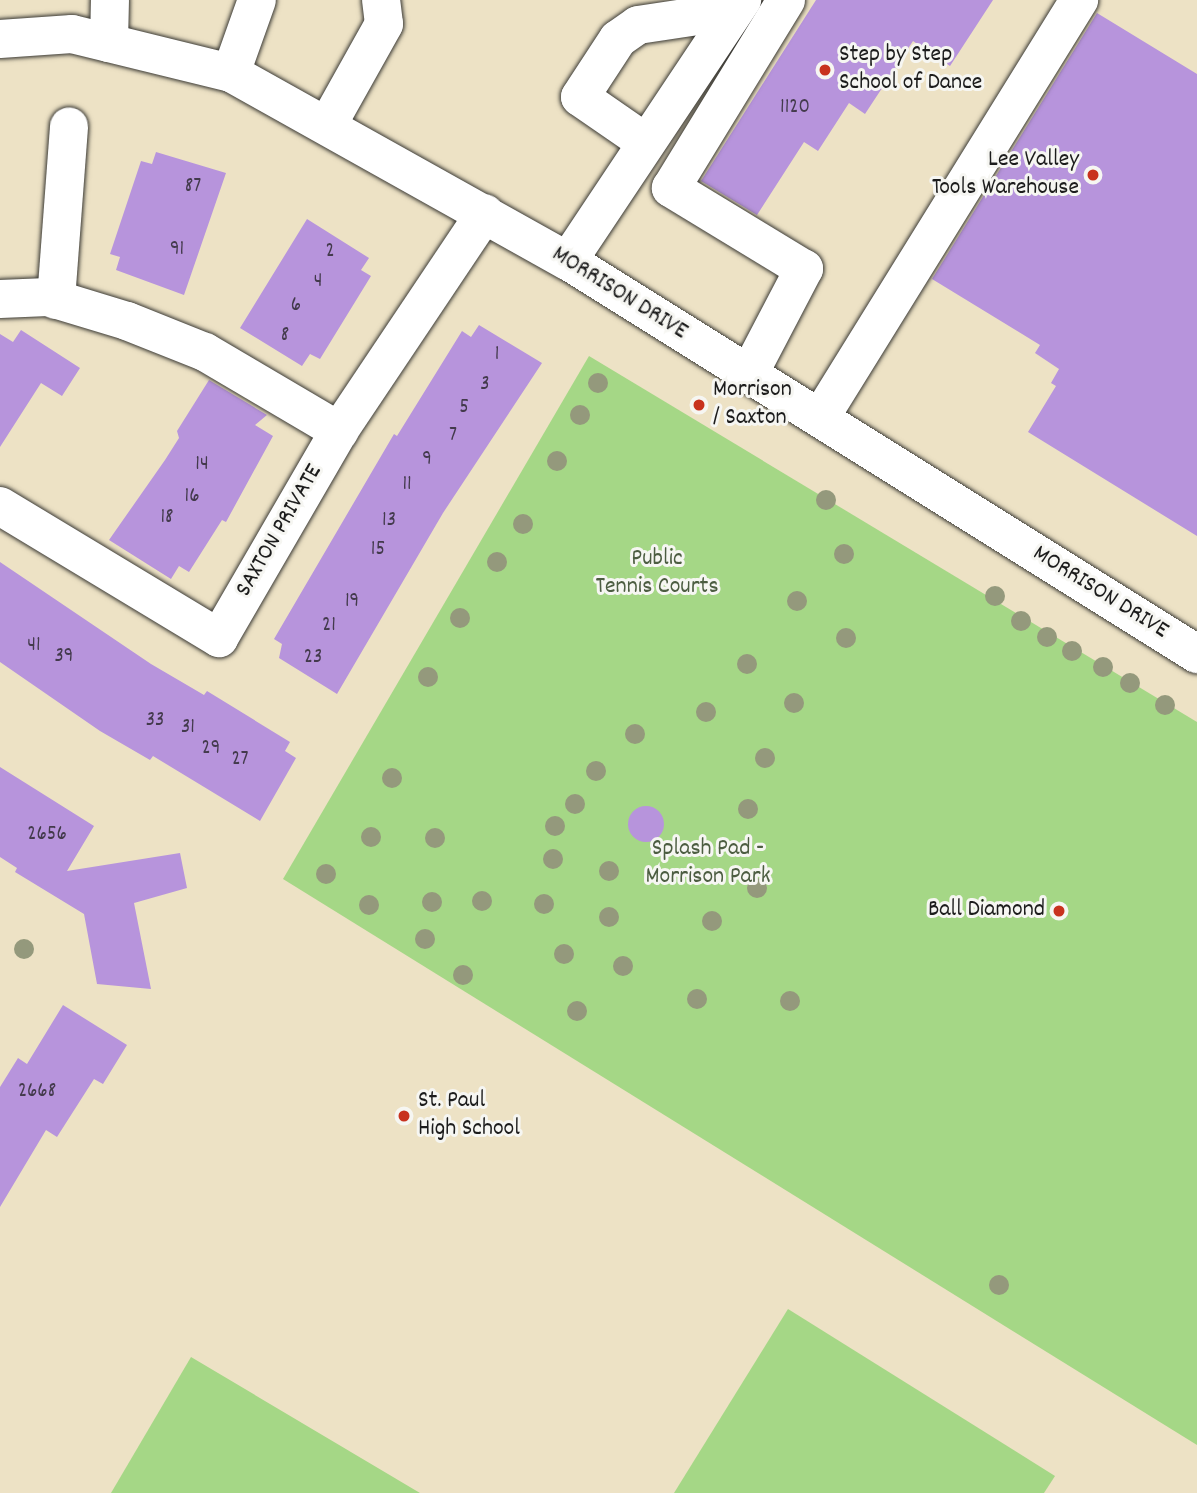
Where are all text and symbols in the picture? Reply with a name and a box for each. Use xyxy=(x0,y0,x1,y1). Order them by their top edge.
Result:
place label: Step by Step School of Dance xyxy=(839,42,982,98)
marker: Step by Step School of Dance xyxy=(817,62,833,78)
house number: 1120 xyxy=(780,95,810,121)
place label: Lee Valley Tools Warehouse xyxy=(932,147,1079,203)
marker: Lee Valley Tools Warehouse xyxy=(1085,167,1101,183)
house number: 87 xyxy=(185,174,201,200)
house number: 91 xyxy=(170,237,184,263)
house number: 2 xyxy=(325,239,335,265)
street label: MORRISON DRIVE xyxy=(546,241,692,347)
house number: 4 xyxy=(314,269,322,295)
house number: 6 xyxy=(291,293,301,319)
house number: 8 xyxy=(281,323,289,349)
house number: 1 xyxy=(495,342,499,368)
house number: 3 xyxy=(480,372,490,398)
place label: Morrison / Saxton xyxy=(713,377,792,433)
house number: 5 xyxy=(459,395,469,421)
marker: Morrison / Saxton xyxy=(691,397,707,413)
house number: 7 xyxy=(449,423,457,449)
house number: 9 xyxy=(422,447,432,473)
house number: 14 xyxy=(195,452,209,478)
street label: SAXTON PRIVATE xyxy=(231,460,329,602)
house number: 11 xyxy=(402,472,412,498)
house number: 16 xyxy=(185,484,199,510)
house number: 18 xyxy=(160,505,174,531)
house number: 13 xyxy=(382,508,396,534)
house number: 15 xyxy=(371,537,385,563)
street label: MORRISON DRIVE xyxy=(1027,540,1173,646)
park label: Public Tennis Courts xyxy=(595,546,719,602)
house number: 19 xyxy=(345,589,359,615)
house number: 21 xyxy=(322,613,336,639)
house number: 41 xyxy=(27,633,41,659)
house number: 39 xyxy=(55,644,73,670)
house number: 23 xyxy=(304,645,322,671)
house number: 33 xyxy=(146,708,164,734)
house number: 31 xyxy=(181,715,195,741)
house number: 29 xyxy=(202,736,220,762)
house number: 27 xyxy=(231,747,249,773)
house number: 2656 xyxy=(27,822,67,848)
park label: Splash Pad - Morrison Park xyxy=(645,836,771,892)
place label: Ball Diamond xyxy=(928,897,1045,925)
marker: Ball Diamond xyxy=(1051,903,1067,919)
house number: 2668 xyxy=(18,1079,56,1105)
place label: St. Paul High School xyxy=(418,1088,520,1144)
marker: St. Paul High School xyxy=(396,1108,412,1124)

